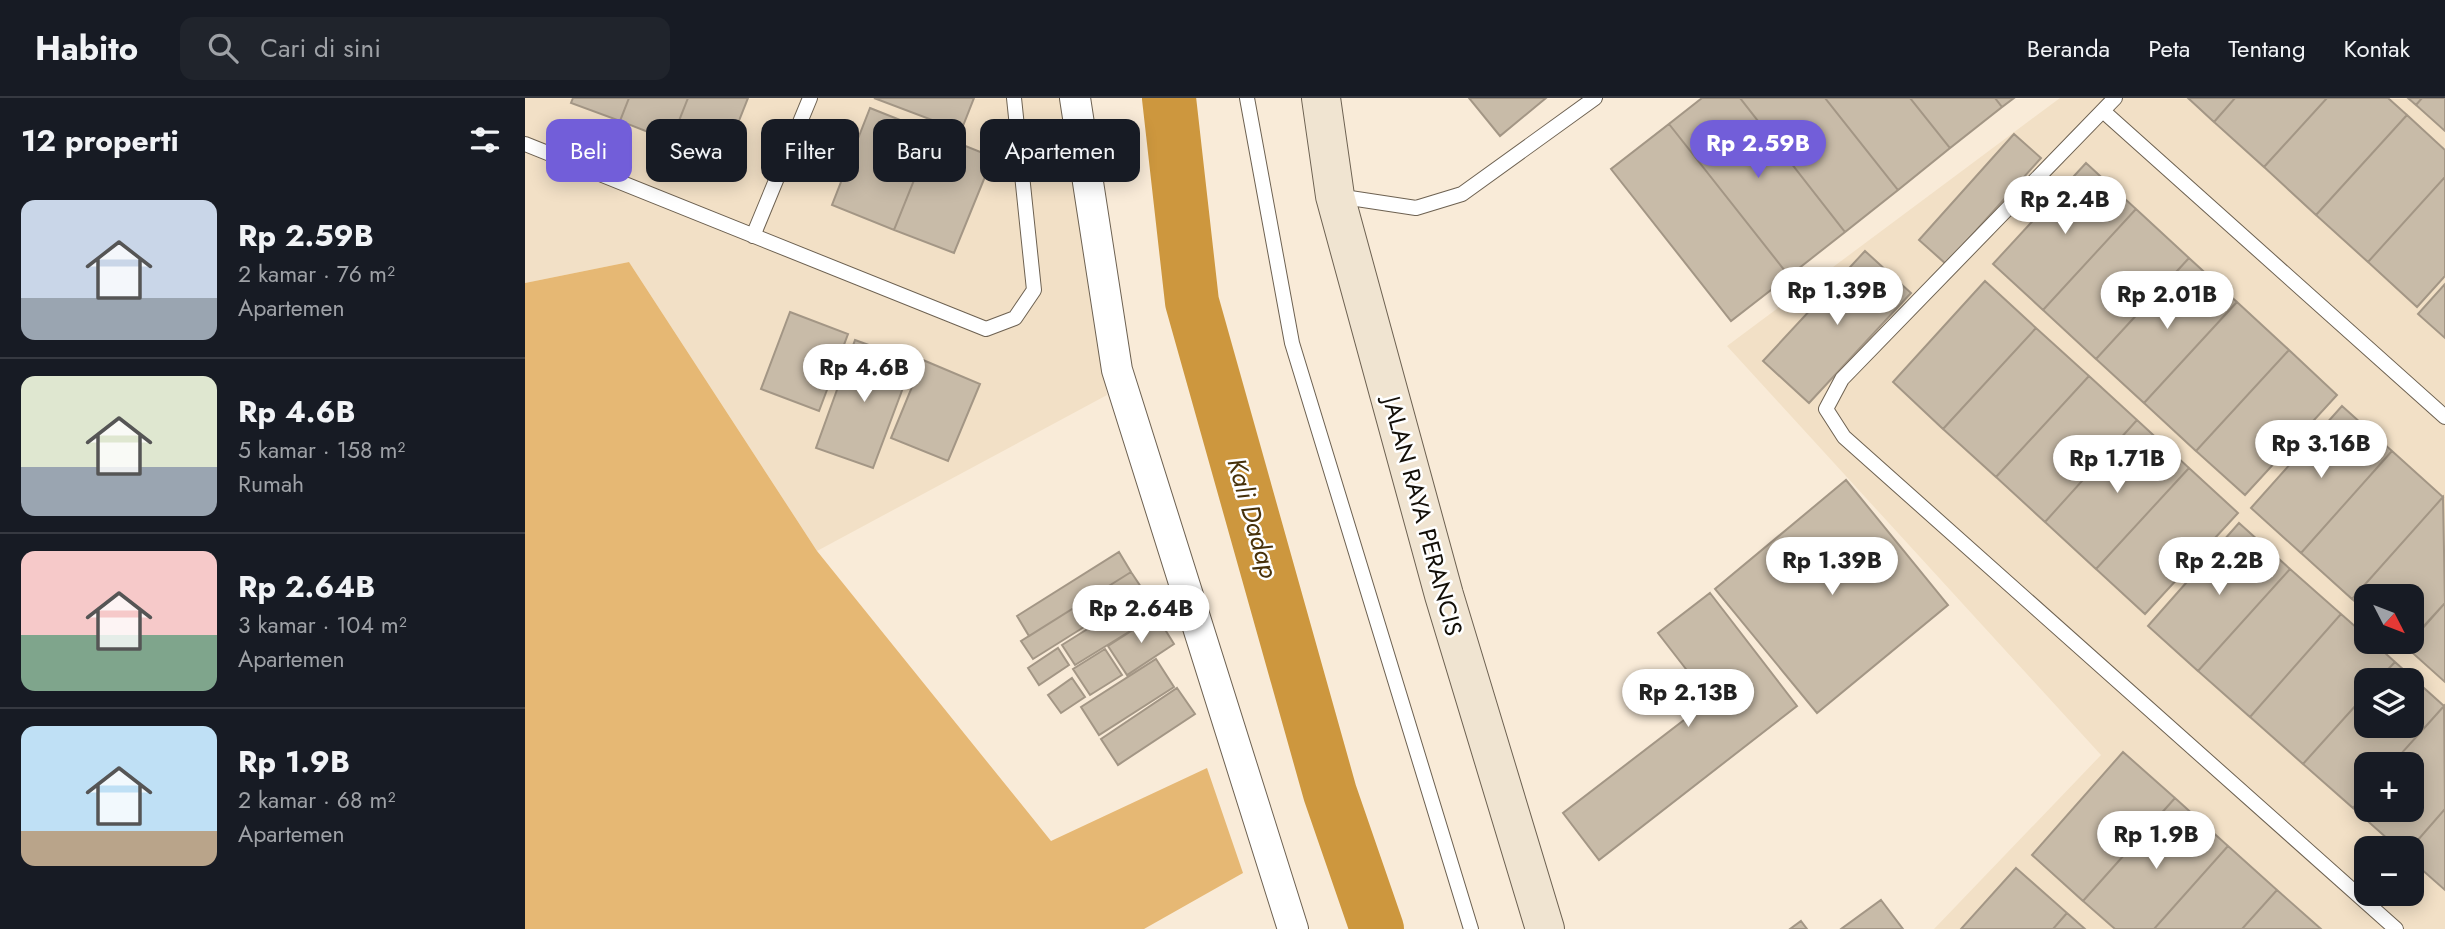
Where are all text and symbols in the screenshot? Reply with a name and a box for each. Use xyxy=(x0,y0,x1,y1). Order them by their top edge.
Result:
search box xyxy=(180,17,670,80)
text: Habito xyxy=(35,25,138,72)
icon: search xyxy=(204,29,242,67)
text: Cari di sini xyxy=(260,29,381,67)
text: Beranda xyxy=(2027,31,2110,66)
text: Peta xyxy=(2148,31,2190,66)
text: Tentang xyxy=(2228,31,2306,66)
text: Kontak xyxy=(2344,31,2410,66)
text: 12 properti xyxy=(21,119,179,162)
chip: Beli xyxy=(546,119,632,182)
chip: Sewa xyxy=(646,119,747,182)
chip: Filter xyxy=(761,119,859,182)
chip: Baru xyxy=(873,119,966,182)
chip: Apartemen xyxy=(980,119,1140,182)
pin: Rp 2.59B xyxy=(1686,120,1830,180)
icon: filters xyxy=(466,121,504,159)
text: Rp 2.59B xyxy=(1706,126,1810,160)
pin: Rp 2.4B xyxy=(2000,176,2130,236)
text: Rp 2.4B xyxy=(2020,182,2110,216)
text: Rp 2.59B xyxy=(238,214,374,257)
icon: home xyxy=(77,228,161,312)
text: 2 kamar · 76 m² xyxy=(238,257,395,291)
pin: Rp 1.39B xyxy=(1765,268,1909,327)
pin: Rp 2.01B xyxy=(2095,272,2239,331)
text: Rp 1.39B xyxy=(1787,273,1887,307)
text: Rp 2.01B xyxy=(2117,277,2217,311)
text: Apartemen xyxy=(238,291,344,325)
pin: Rp 4.6B xyxy=(799,344,929,404)
text: Rp 4.6B xyxy=(819,350,909,384)
text: Rp 4.6B xyxy=(238,390,356,433)
street label: JALAN RAYA PERANCIS xyxy=(1373,390,1472,639)
icon: home xyxy=(77,404,161,488)
pin: Rp 3.16B xyxy=(2249,420,2393,480)
text: Rp 3.16B xyxy=(2271,426,2371,460)
text: 5 kamar · 158 m² xyxy=(238,433,405,467)
pin: Rp 1.71B xyxy=(2045,436,2189,495)
text: Rp 1.71B xyxy=(2069,441,2165,475)
water label: Kali Dadap xyxy=(1218,453,1288,583)
text: Rumah xyxy=(238,467,304,501)
pin: Rp 1.39B xyxy=(1760,538,1904,597)
pin: Rp 2.2B xyxy=(2154,538,2284,597)
text: Rp 1.39B xyxy=(1782,543,1882,577)
text: Rp 2.2B xyxy=(2175,543,2263,577)
text: Rp 2.64B xyxy=(238,565,375,608)
icon: home xyxy=(77,579,161,663)
north arrow xyxy=(2354,584,2424,654)
map controls xyxy=(2354,584,2424,906)
pin: Rp 2.64B xyxy=(1069,586,1213,645)
text: Rp 2.64B xyxy=(1088,591,1194,625)
text: 3 kamar · 104 m² xyxy=(238,608,407,642)
text: Apartemen xyxy=(238,642,344,676)
button: layers xyxy=(2354,668,2424,738)
pin: Rp 2.13B xyxy=(1616,670,1760,729)
text: Rp 2.13B xyxy=(1638,675,1738,709)
text: Rp 1.9B xyxy=(238,740,350,783)
button: + xyxy=(2354,752,2424,822)
icon: home xyxy=(77,754,161,838)
text: 2 kamar · 68 m² xyxy=(238,783,395,817)
pin: Rp 1.9B xyxy=(2091,812,2221,871)
text: Apartemen xyxy=(238,817,344,851)
text: Rp 1.9B xyxy=(2113,817,2199,851)
button: − xyxy=(2354,836,2424,906)

